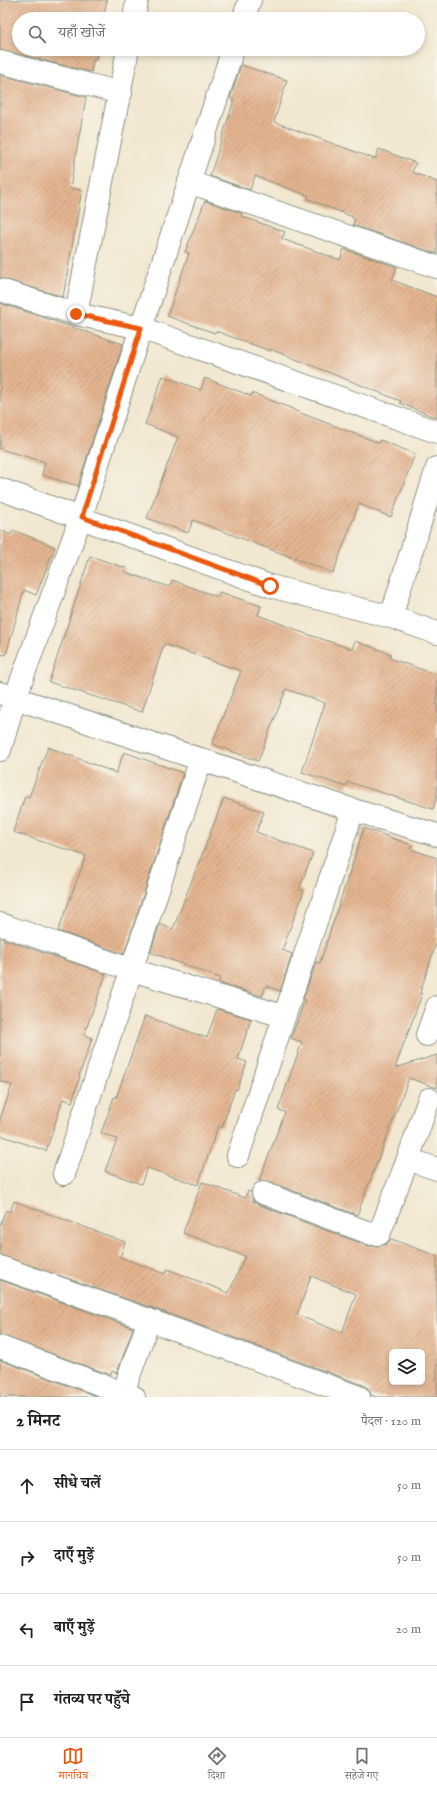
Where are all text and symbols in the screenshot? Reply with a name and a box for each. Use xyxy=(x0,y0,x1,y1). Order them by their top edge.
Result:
search box xyxy=(12,12,425,56)
icon: search xyxy=(26,23,48,45)
text: यहाँ खोजें xyxy=(58,23,105,42)
route end xyxy=(67,305,85,323)
route start xyxy=(261,577,279,595)
map controls xyxy=(389,1349,425,1385)
button: layers xyxy=(389,1349,425,1385)
text: 2 मिनट xyxy=(16,1411,60,1432)
text: पैदल · 120 m xyxy=(361,1413,421,1430)
text: सीधे चलें xyxy=(54,1474,101,1493)
icon: ahead xyxy=(16,1475,38,1497)
text: 50 m xyxy=(397,1477,421,1494)
text: दाएँ मुड़ें xyxy=(54,1546,94,1565)
icon: right xyxy=(16,1547,38,1569)
text: 50 m xyxy=(397,1549,421,1566)
text: बाएँ मुड़ें xyxy=(54,1618,94,1637)
icon: left xyxy=(16,1619,38,1641)
text: 20 m xyxy=(396,1621,421,1638)
text: गंतव्य पर पहुँचे xyxy=(54,1690,130,1709)
icon: arrive xyxy=(16,1691,38,1713)
tab: मानचित्र xyxy=(59,1745,88,1786)
tab: दिशा xyxy=(206,1745,228,1786)
tab: सहेजे गए xyxy=(345,1745,378,1786)

